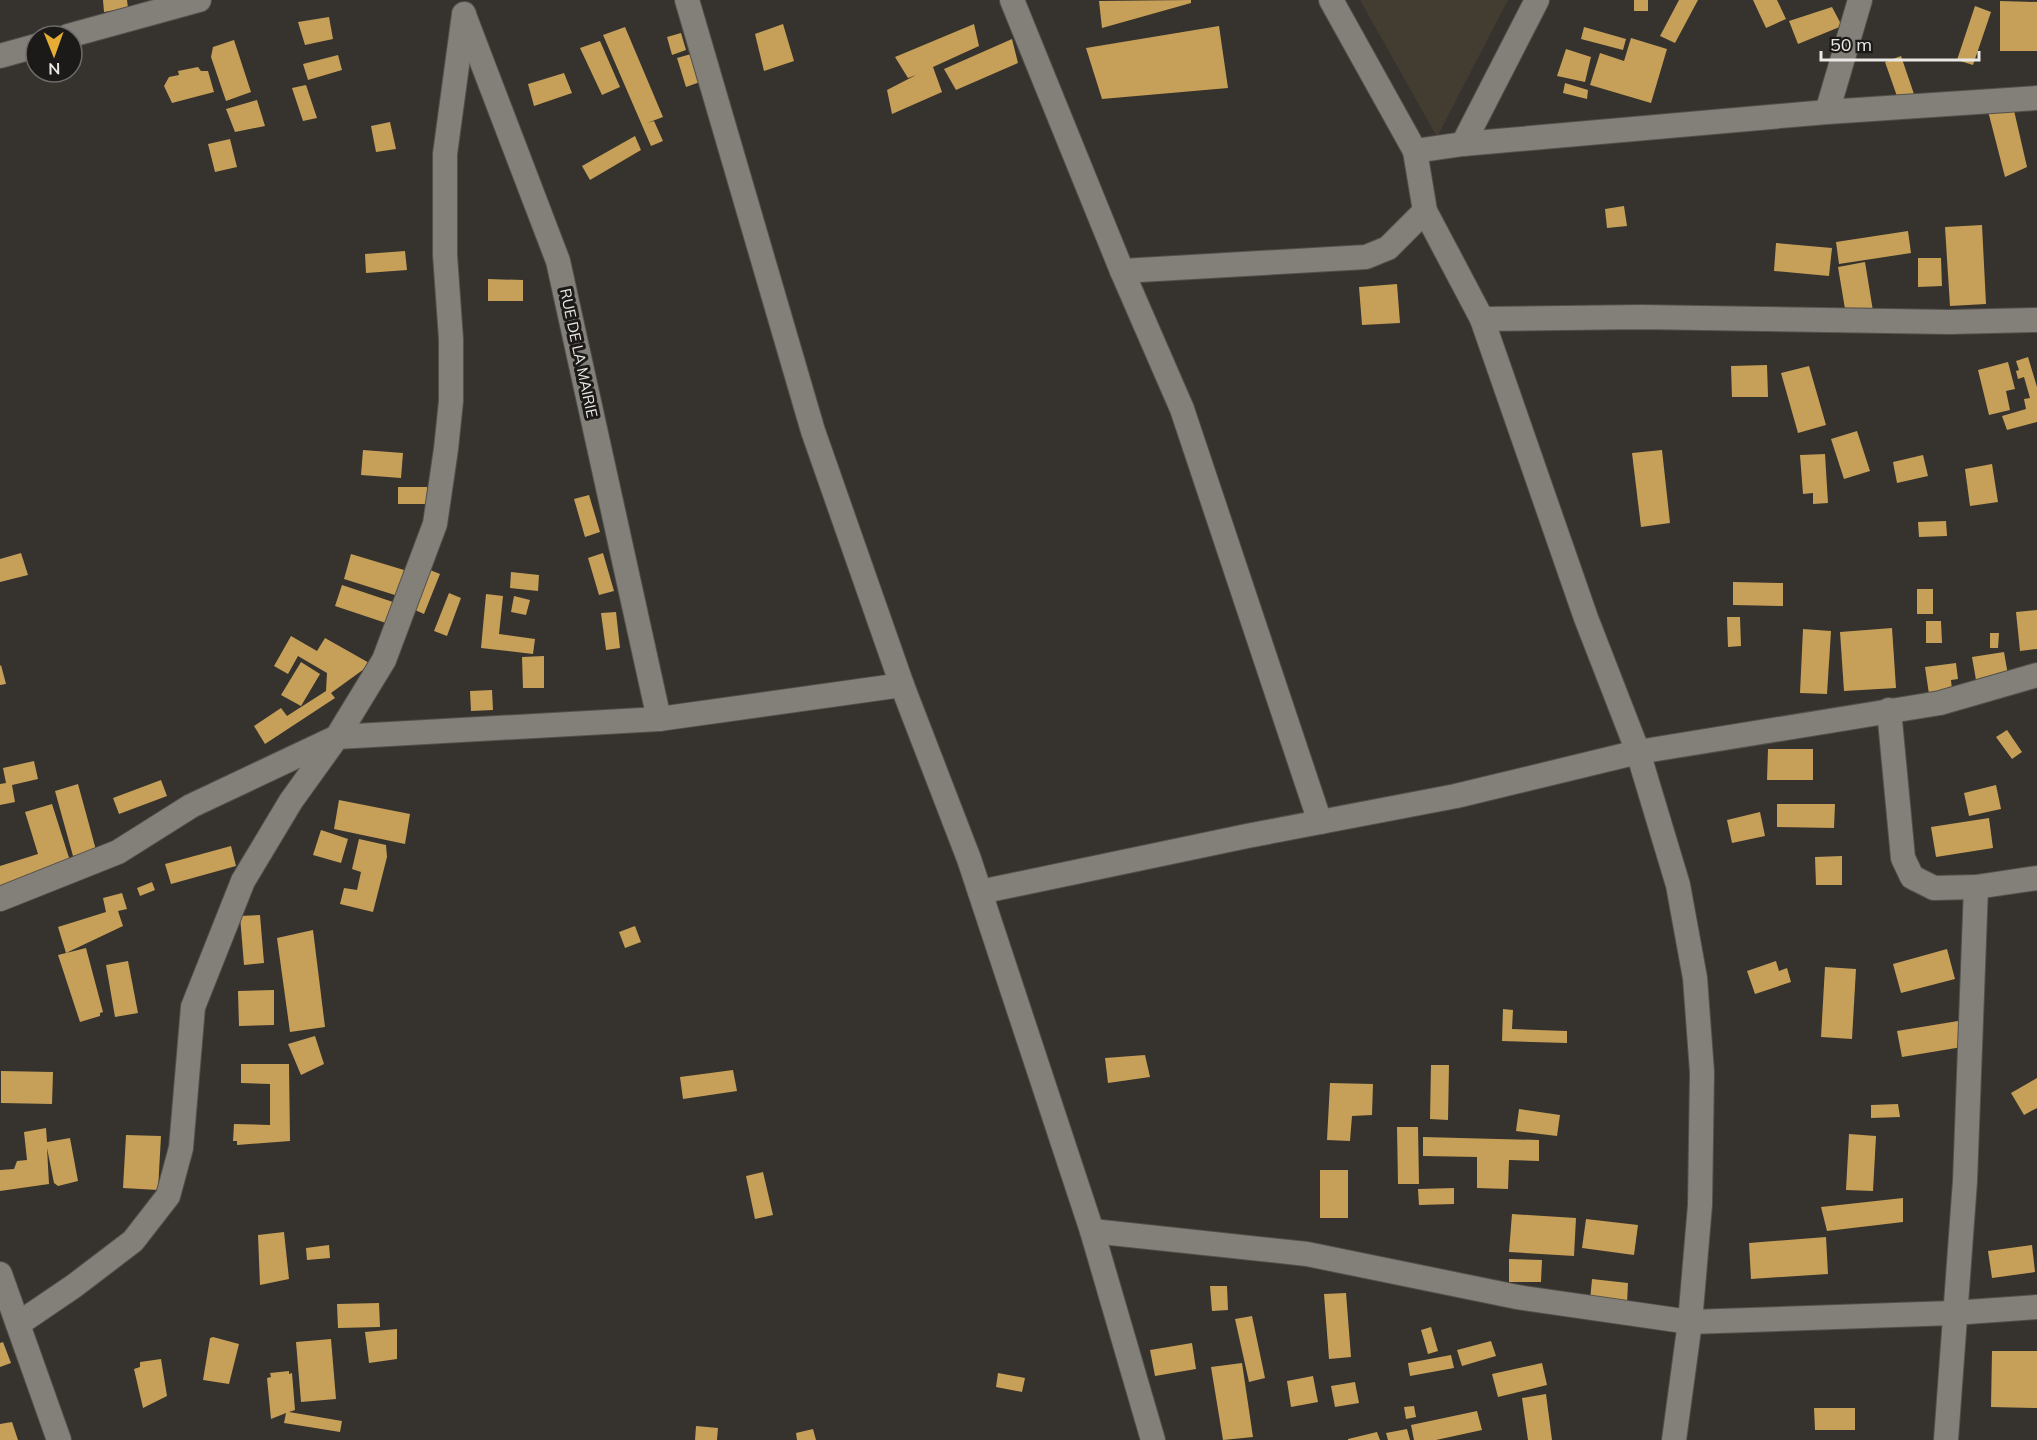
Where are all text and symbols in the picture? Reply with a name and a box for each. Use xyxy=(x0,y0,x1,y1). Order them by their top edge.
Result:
north arrow xyxy=(24,24,84,84)
scale bar xyxy=(1821,24,1978,62)
text: 50 m xyxy=(1830,33,1872,56)
text: N xyxy=(48,59,60,79)
street label: RUE DE LA MAIRIE xyxy=(556,287,602,420)

